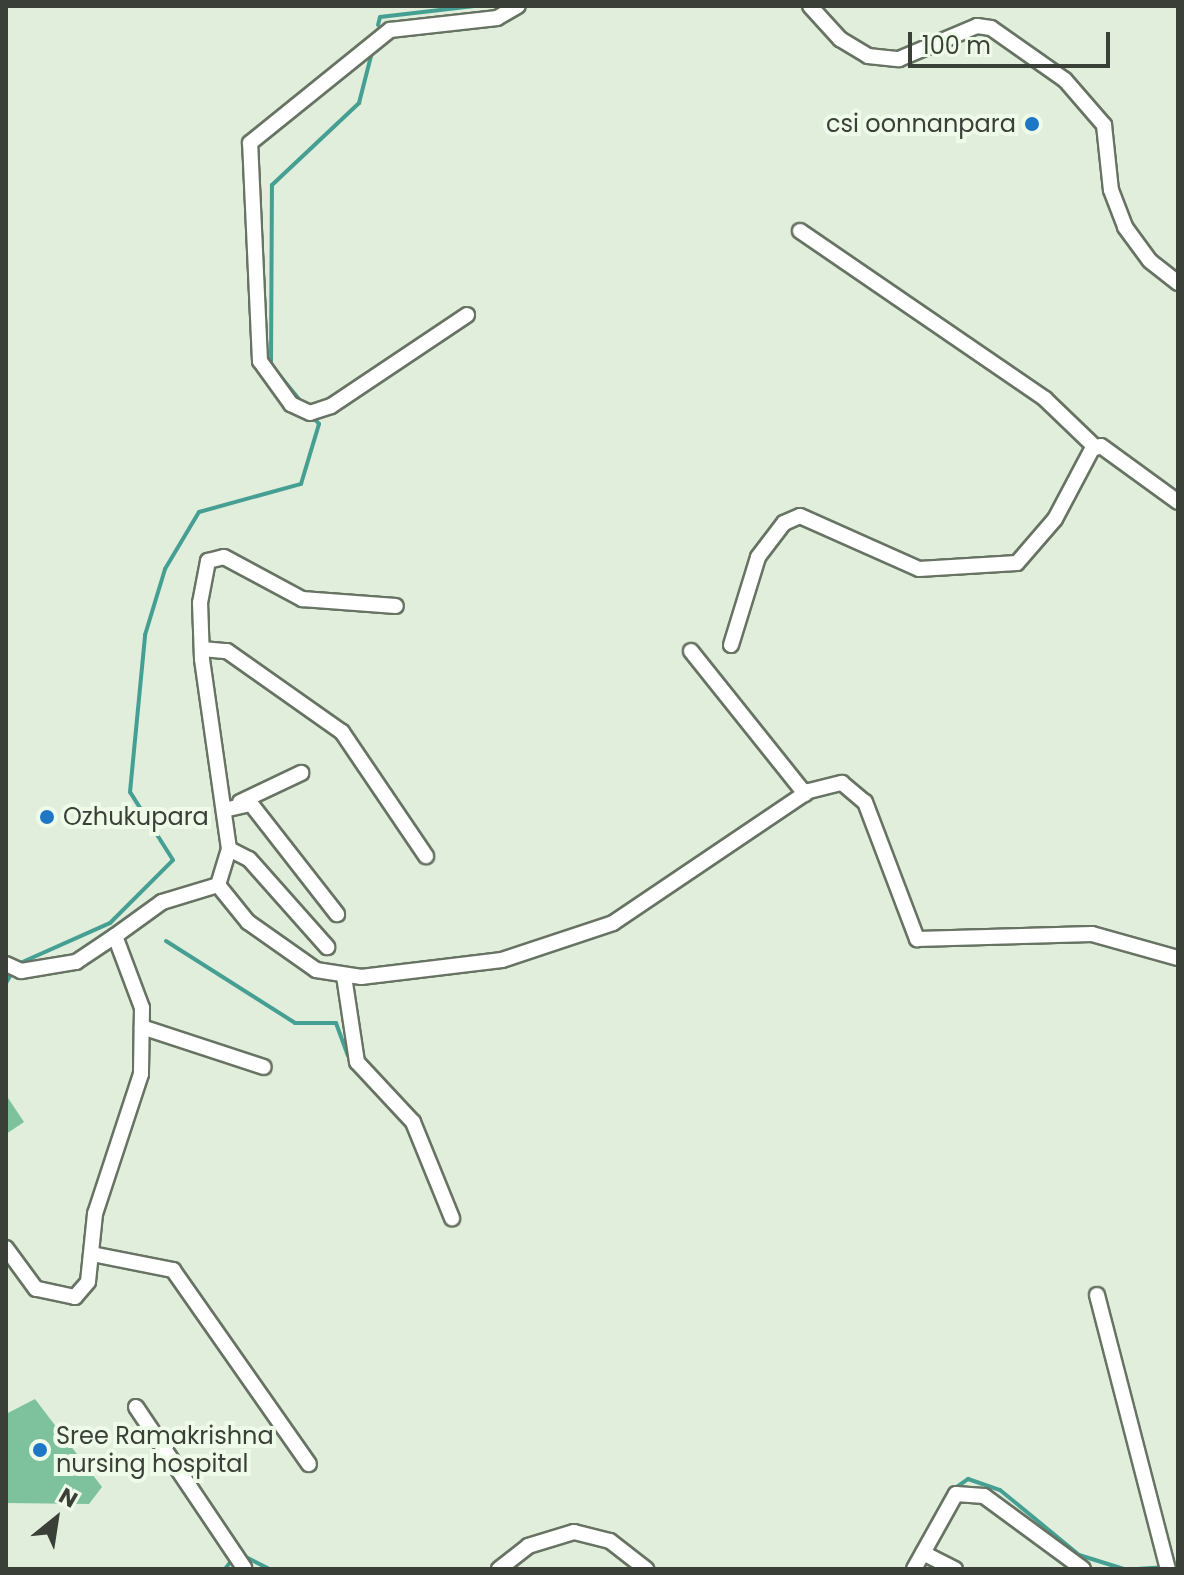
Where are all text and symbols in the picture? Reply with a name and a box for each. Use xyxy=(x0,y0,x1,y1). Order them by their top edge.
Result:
scale bar xyxy=(912,16,1114,66)
text: 100 m xyxy=(922,29,991,62)
place label: csi oonnanpara xyxy=(826,110,1016,138)
marker: csi oonnanpara xyxy=(1023,115,1041,133)
place label: Ozhukupara xyxy=(63,803,209,831)
marker: Ozhukupara xyxy=(38,808,56,826)
place label: Sree Ramakrishna nursing hospital xyxy=(56,1422,274,1478)
marker: Sree Ramakrishna nursing hospital xyxy=(31,1441,49,1459)
north arrow xyxy=(16,1479,96,1559)
text: N xyxy=(53,1480,83,1515)

